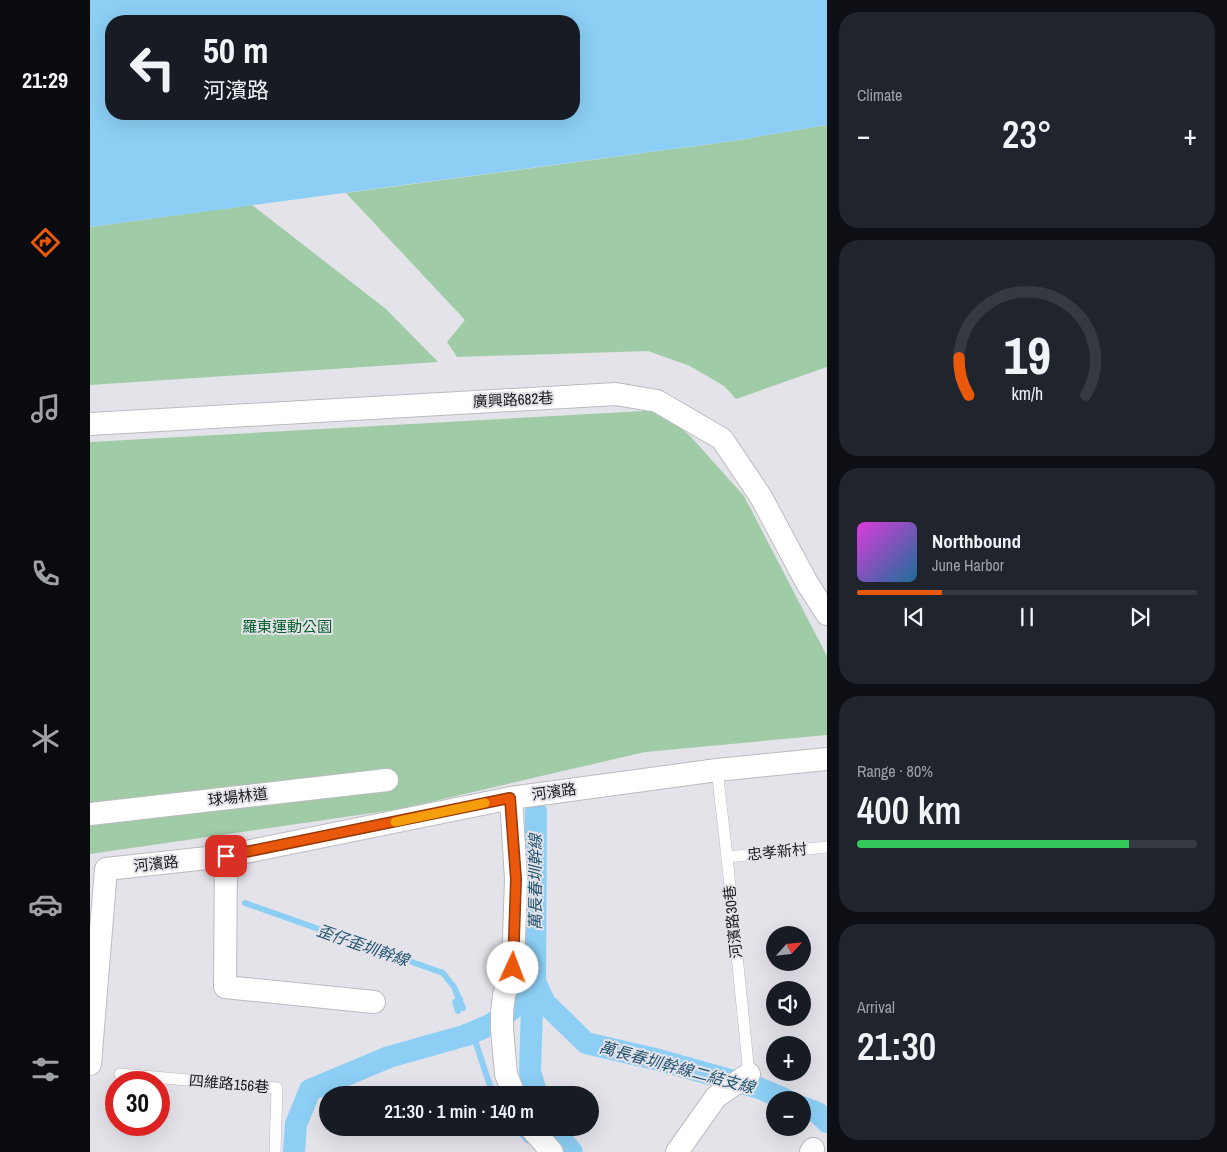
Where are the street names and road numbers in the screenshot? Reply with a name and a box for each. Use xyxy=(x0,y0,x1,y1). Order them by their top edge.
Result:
street label: 廣興路682巷 xyxy=(472,387,554,412)
street label: 河濱路 xyxy=(530,778,578,805)
street label: 球場林道 xyxy=(207,782,269,811)
street label: 忠孝新村 xyxy=(746,838,808,865)
street label: 河濱路 xyxy=(132,851,179,876)
street label: 河濱路30巷 xyxy=(718,884,747,960)
street label: 四維路156巷 xyxy=(188,1070,270,1097)

